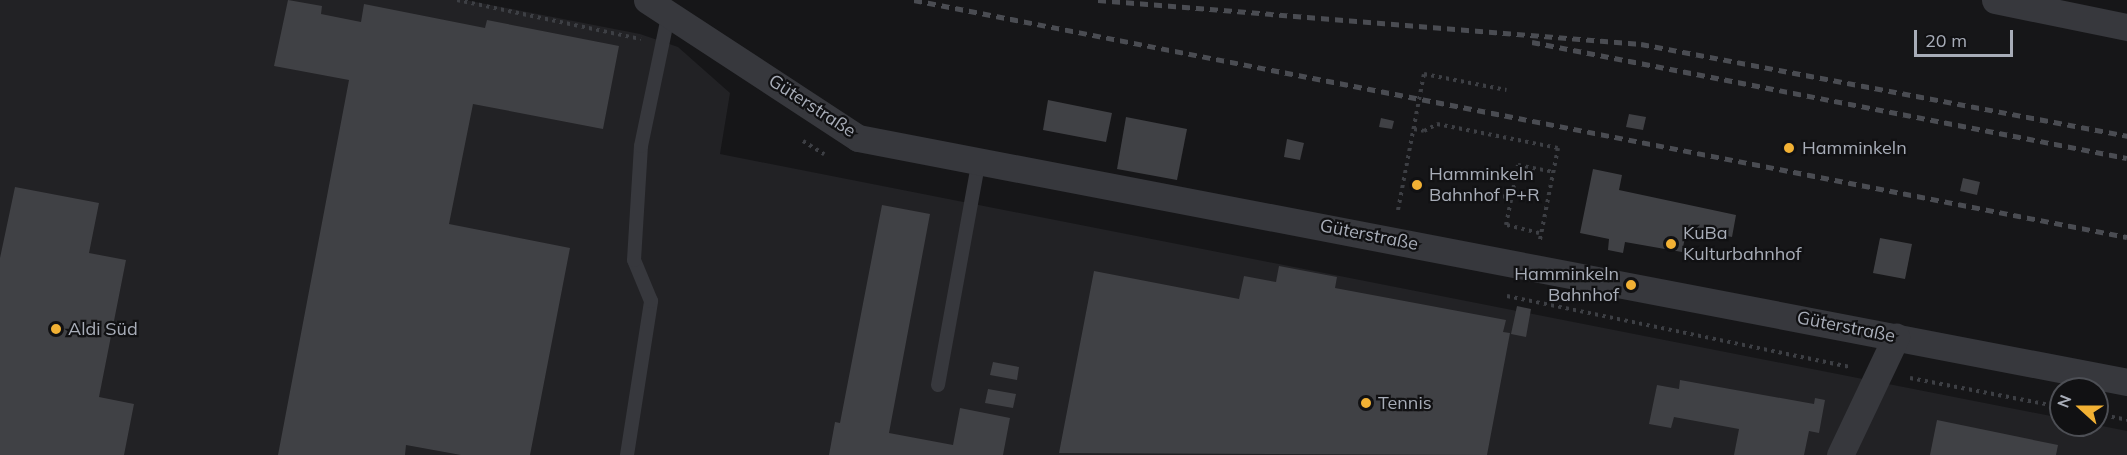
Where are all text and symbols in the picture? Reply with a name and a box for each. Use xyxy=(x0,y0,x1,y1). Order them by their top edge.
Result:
scale bar xyxy=(1917,18,2016,56)
text: 20 m xyxy=(1925,29,1967,52)
street label: Güterstraße xyxy=(764,70,860,142)
place label: Hamminkeln xyxy=(1802,137,1907,159)
marker: Hamminkeln xyxy=(1780,139,1798,157)
place label: Hamminkeln Bahnhof P+R xyxy=(1429,164,1540,207)
marker: Hamminkeln Bahnhof P+R xyxy=(1410,178,1424,192)
street label: Güterstraße xyxy=(1318,215,1420,255)
place label: KuBa Kulturbahnhof xyxy=(1683,223,1802,266)
marker: KuBa Kulturbahnhof xyxy=(1664,237,1678,251)
place label: Hamminkeln Bahnhof xyxy=(1514,264,1619,306)
marker: Hamminkeln Bahnhof xyxy=(1624,278,1638,292)
street label: Güterstraße xyxy=(1795,307,1897,347)
place label: Aldi Süd xyxy=(68,318,138,340)
marker: Aldi Süd xyxy=(49,322,63,336)
north arrow xyxy=(2049,377,2109,437)
place label: Tennis xyxy=(1378,392,1432,414)
text: N xyxy=(2053,392,2076,410)
marker: Tennis xyxy=(1359,396,1373,410)

